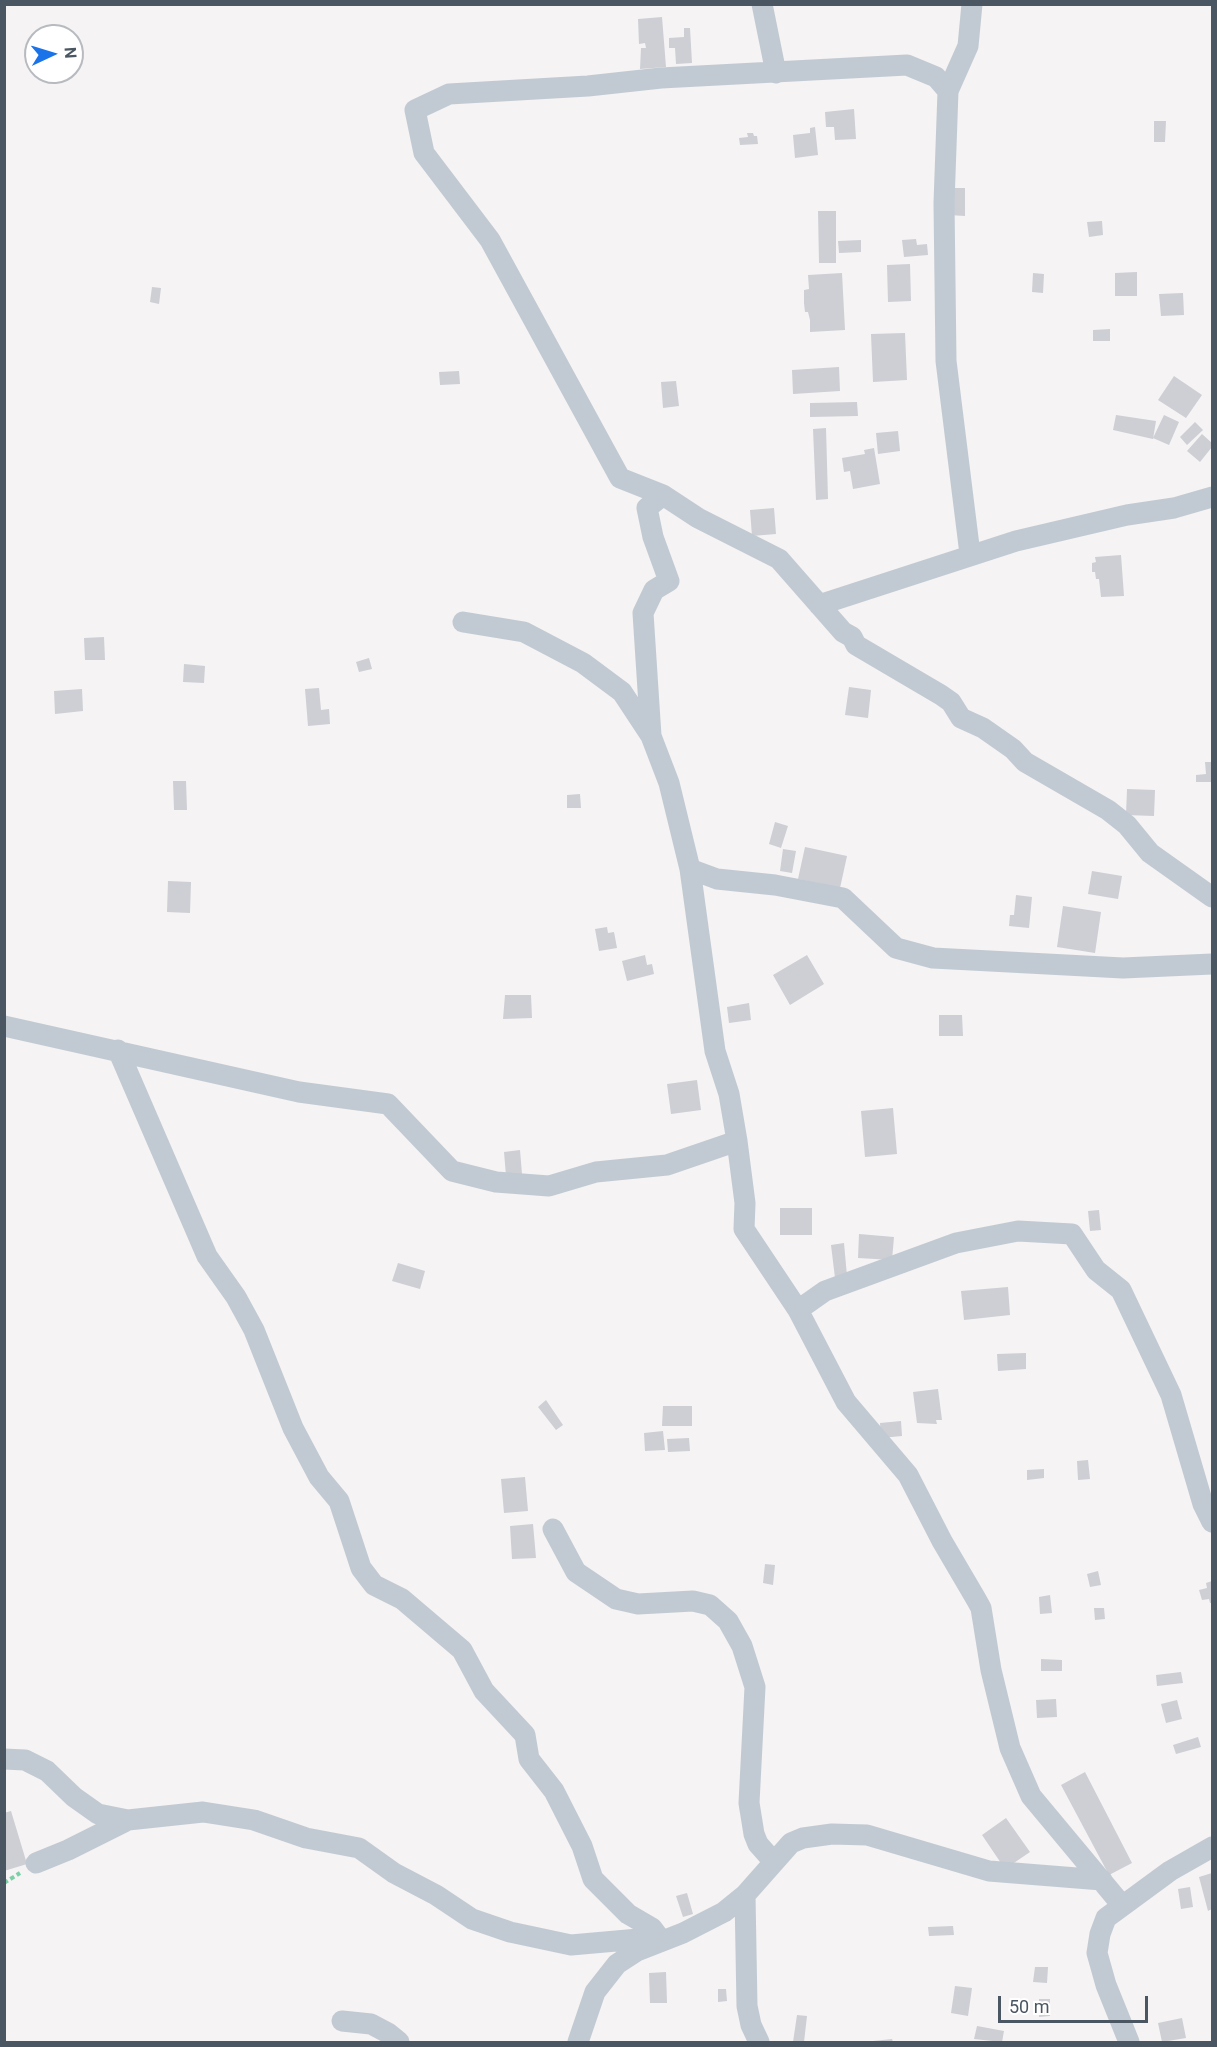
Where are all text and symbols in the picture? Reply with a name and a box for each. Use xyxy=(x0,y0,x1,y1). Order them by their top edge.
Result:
north arrow xyxy=(24,24,84,84)
text: N xyxy=(61,47,80,59)
scale bar xyxy=(1001,1984,1151,2022)
text: 50 m xyxy=(1009,1996,1049,2017)

